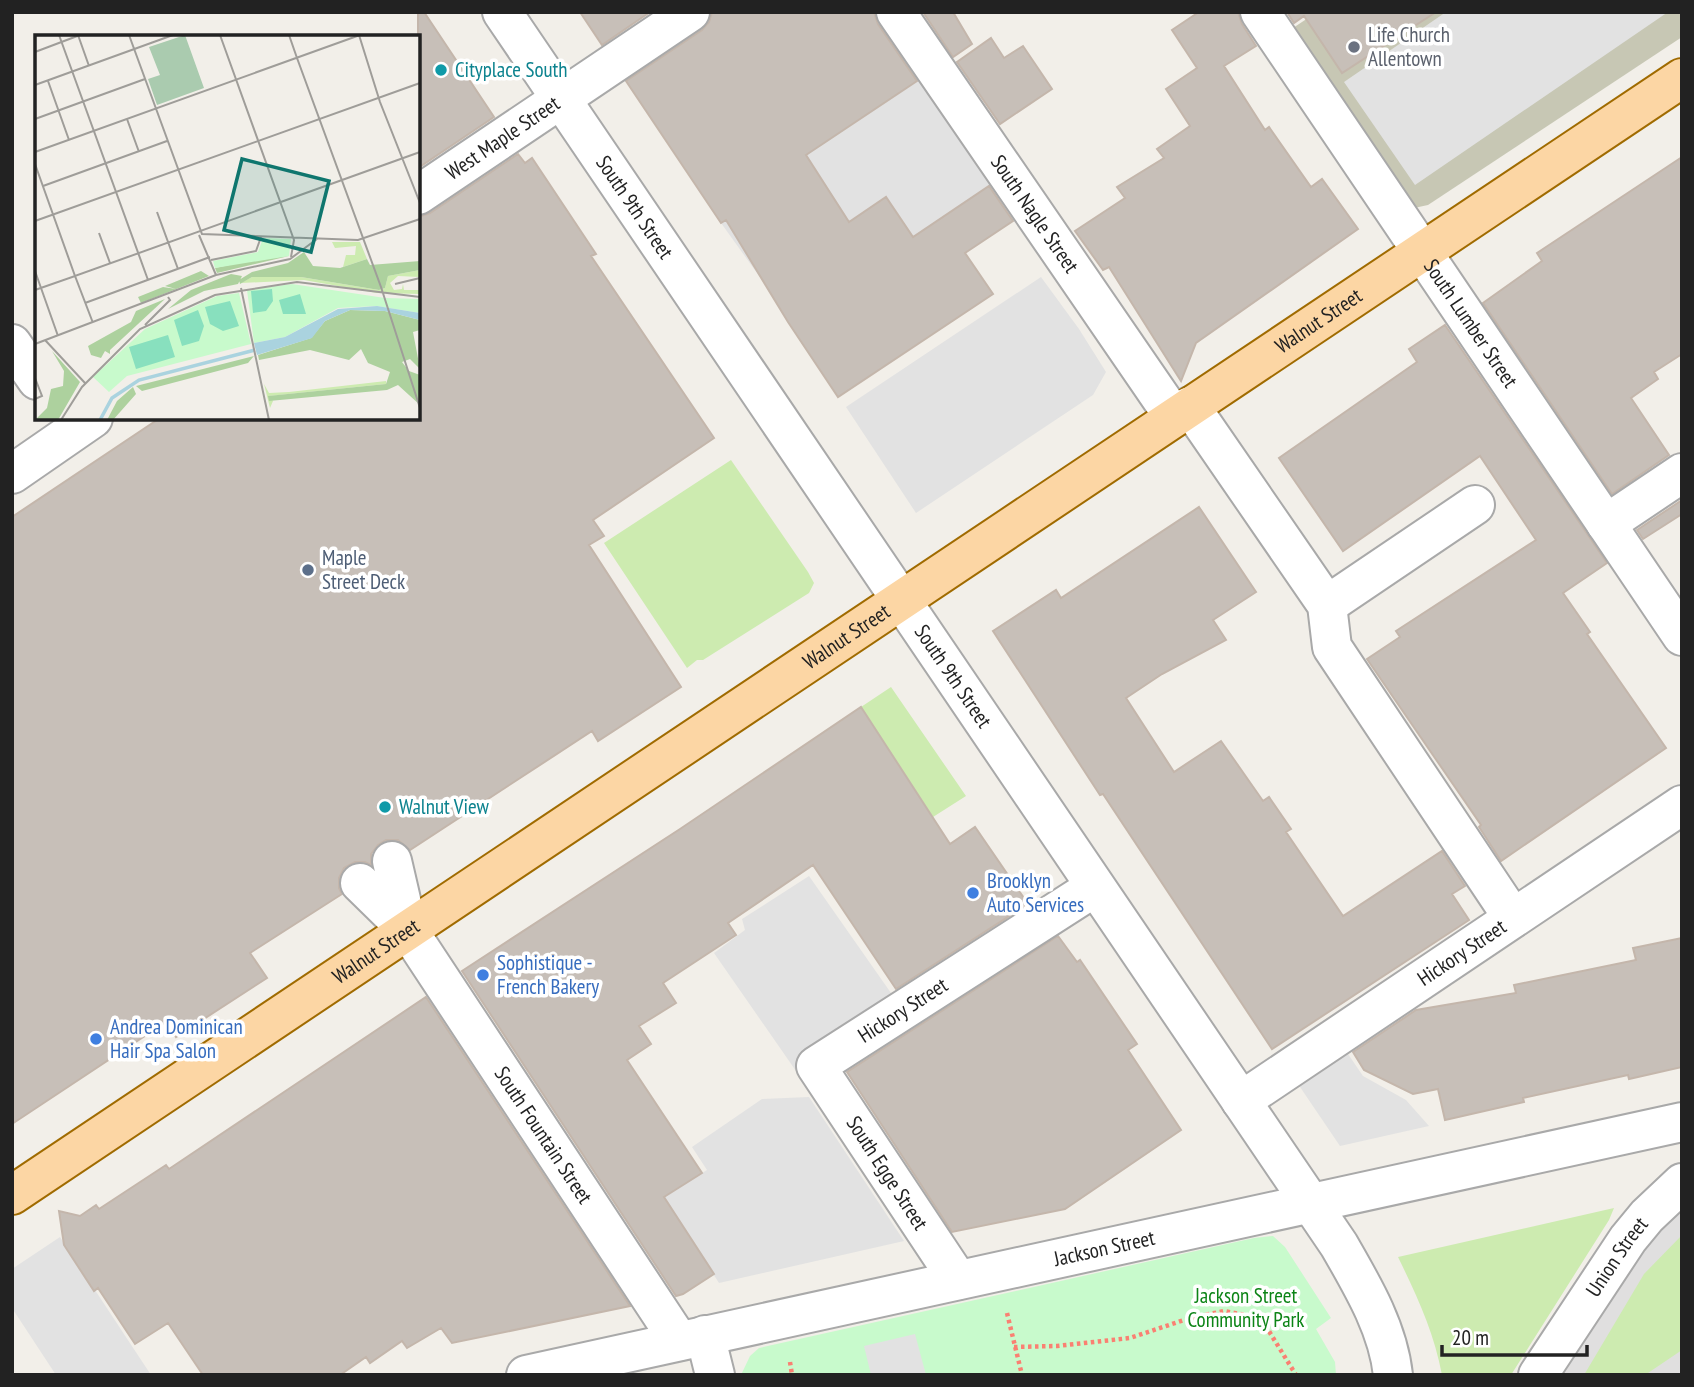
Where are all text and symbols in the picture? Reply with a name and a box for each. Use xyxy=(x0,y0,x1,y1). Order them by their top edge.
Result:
place label: Life Church Allentown xyxy=(1368,21,1450,72)
inset map xyxy=(35,35,420,420)
marker: Life Church Allentown xyxy=(1346,39,1362,55)
place label: Cityplace South xyxy=(455,56,568,83)
marker: Cityplace South xyxy=(433,62,449,78)
street label: West Maple Street xyxy=(440,90,565,186)
street label: South 9th Street xyxy=(590,150,680,264)
street label: South Nagle Street xyxy=(985,150,1085,278)
street label: South Lumber Street xyxy=(1418,254,1524,393)
street label: Walnut Street xyxy=(1270,282,1367,359)
place label: Maple Street Deck xyxy=(322,544,405,595)
marker: Maple Street Deck xyxy=(300,562,316,578)
street label: Walnut Street xyxy=(798,598,895,675)
street label: South 9th Street xyxy=(909,619,998,733)
place label: Walnut View xyxy=(399,793,490,820)
marker: Walnut View xyxy=(377,799,393,815)
place label: Brooklyn Auto Services xyxy=(987,867,1084,918)
marker: Brooklyn Auto Services xyxy=(965,885,981,901)
street label: Walnut Street xyxy=(327,912,425,990)
street label: Hickory Street xyxy=(1412,913,1511,992)
place label: Sophistique - French Bakery xyxy=(497,949,599,1000)
marker: Sophistique - French Bakery xyxy=(475,967,491,983)
street label: Hickory Street xyxy=(853,971,953,1049)
place label: Andrea Dominican Hair Spa Salon xyxy=(110,1013,243,1064)
marker: Andrea Dominican Hair Spa Salon xyxy=(88,1031,104,1047)
street label: South Fountain Street xyxy=(489,1061,599,1209)
street label: South Egge Street xyxy=(841,1111,934,1235)
street label: Union Street xyxy=(1580,1211,1654,1302)
street label: Jackson Street xyxy=(1050,1224,1157,1272)
park label: Jackson Street Community Park xyxy=(1188,1282,1304,1333)
scale bar xyxy=(1442,1314,1587,1358)
text: 20 m xyxy=(1452,1324,1489,1351)

